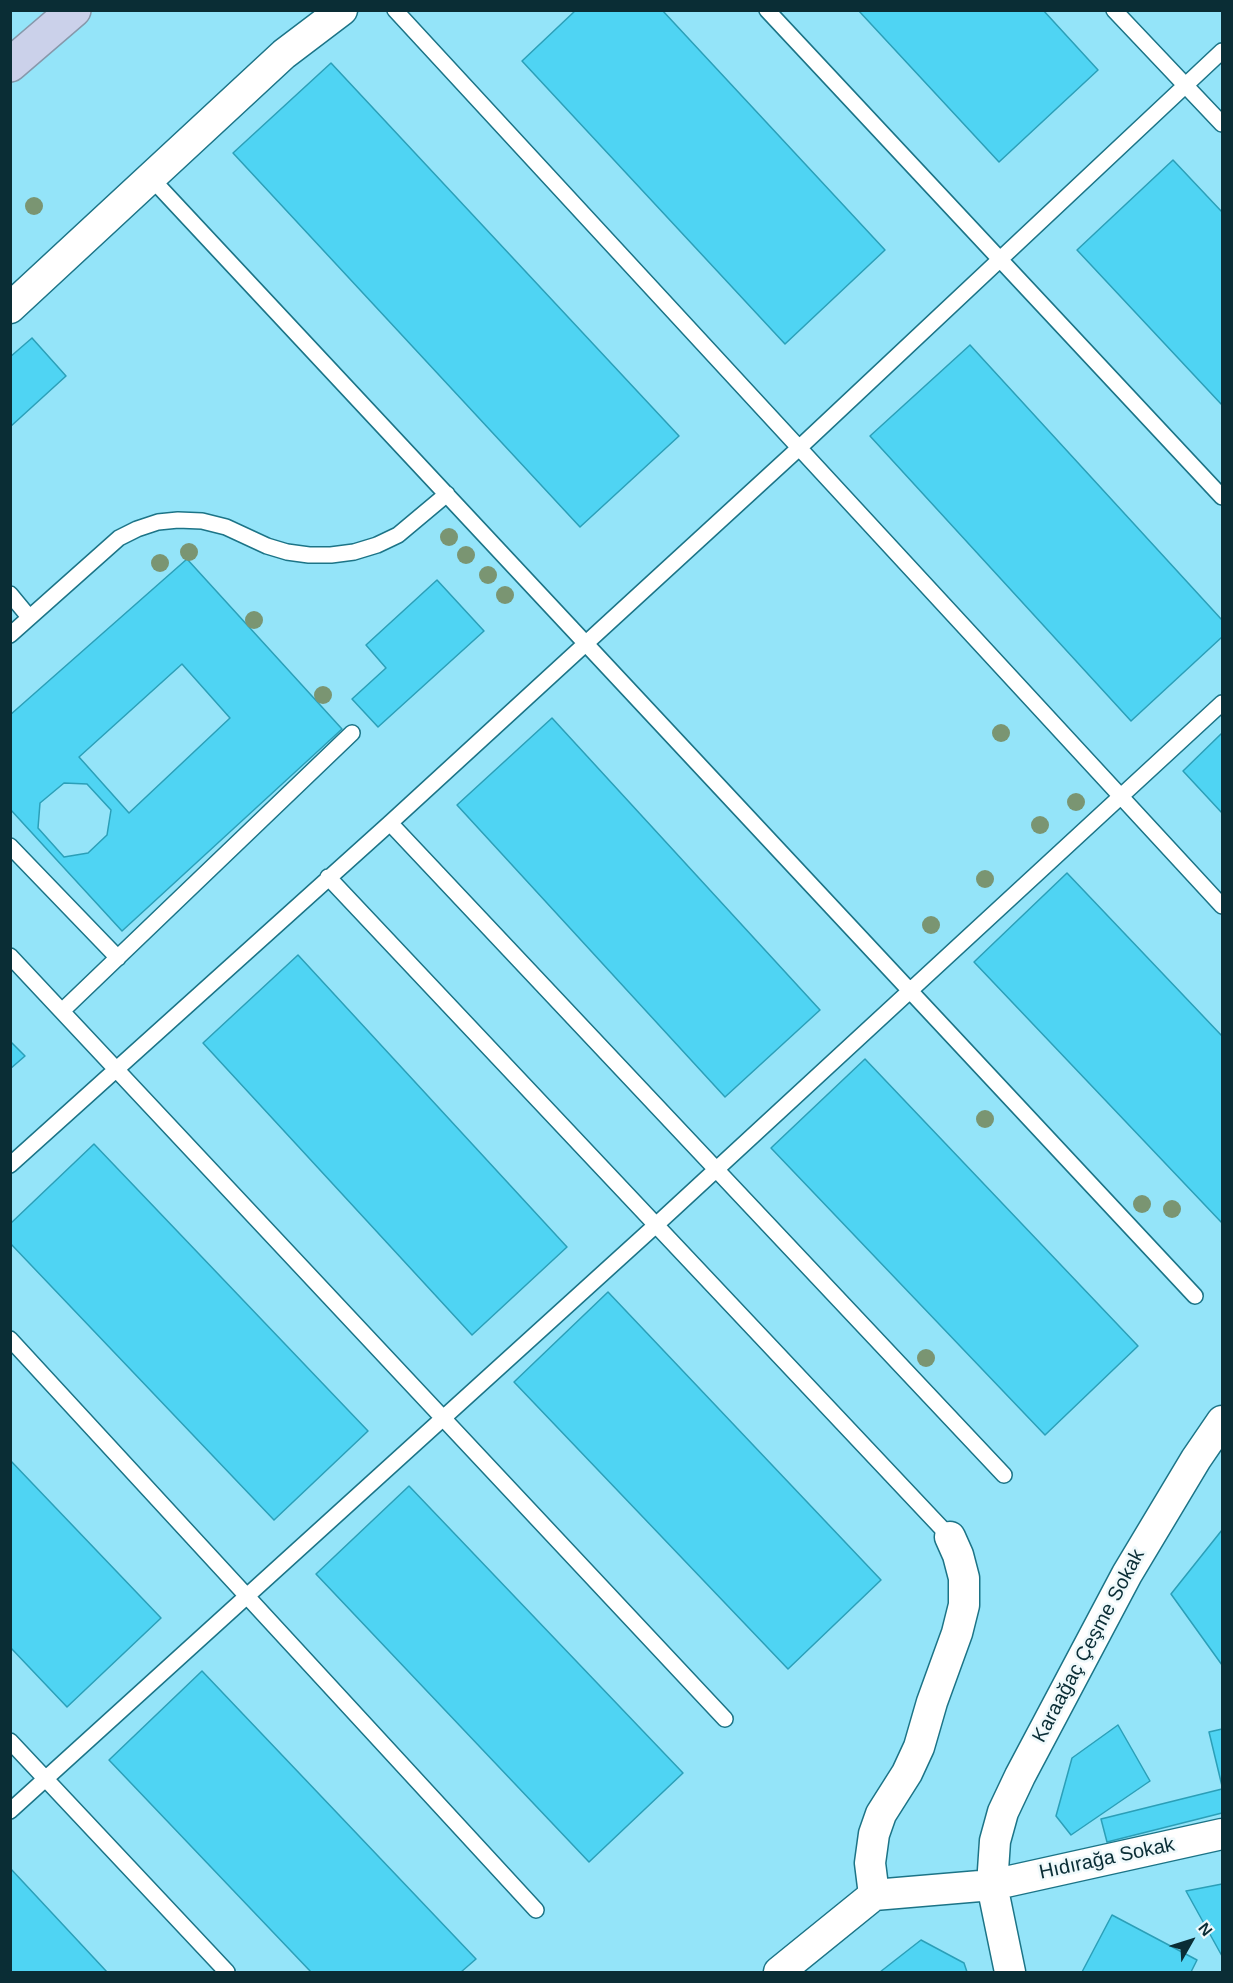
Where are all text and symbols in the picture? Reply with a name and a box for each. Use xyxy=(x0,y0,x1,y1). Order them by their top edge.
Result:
street label: Karaağaç Çeşme Sokak xyxy=(1028,1545,1150,1747)
street label: Hıdırağa Sokak xyxy=(1037,1833,1177,1885)
north arrow xyxy=(1161,1911,1221,1971)
text: N xyxy=(1195,1920,1216,1939)

